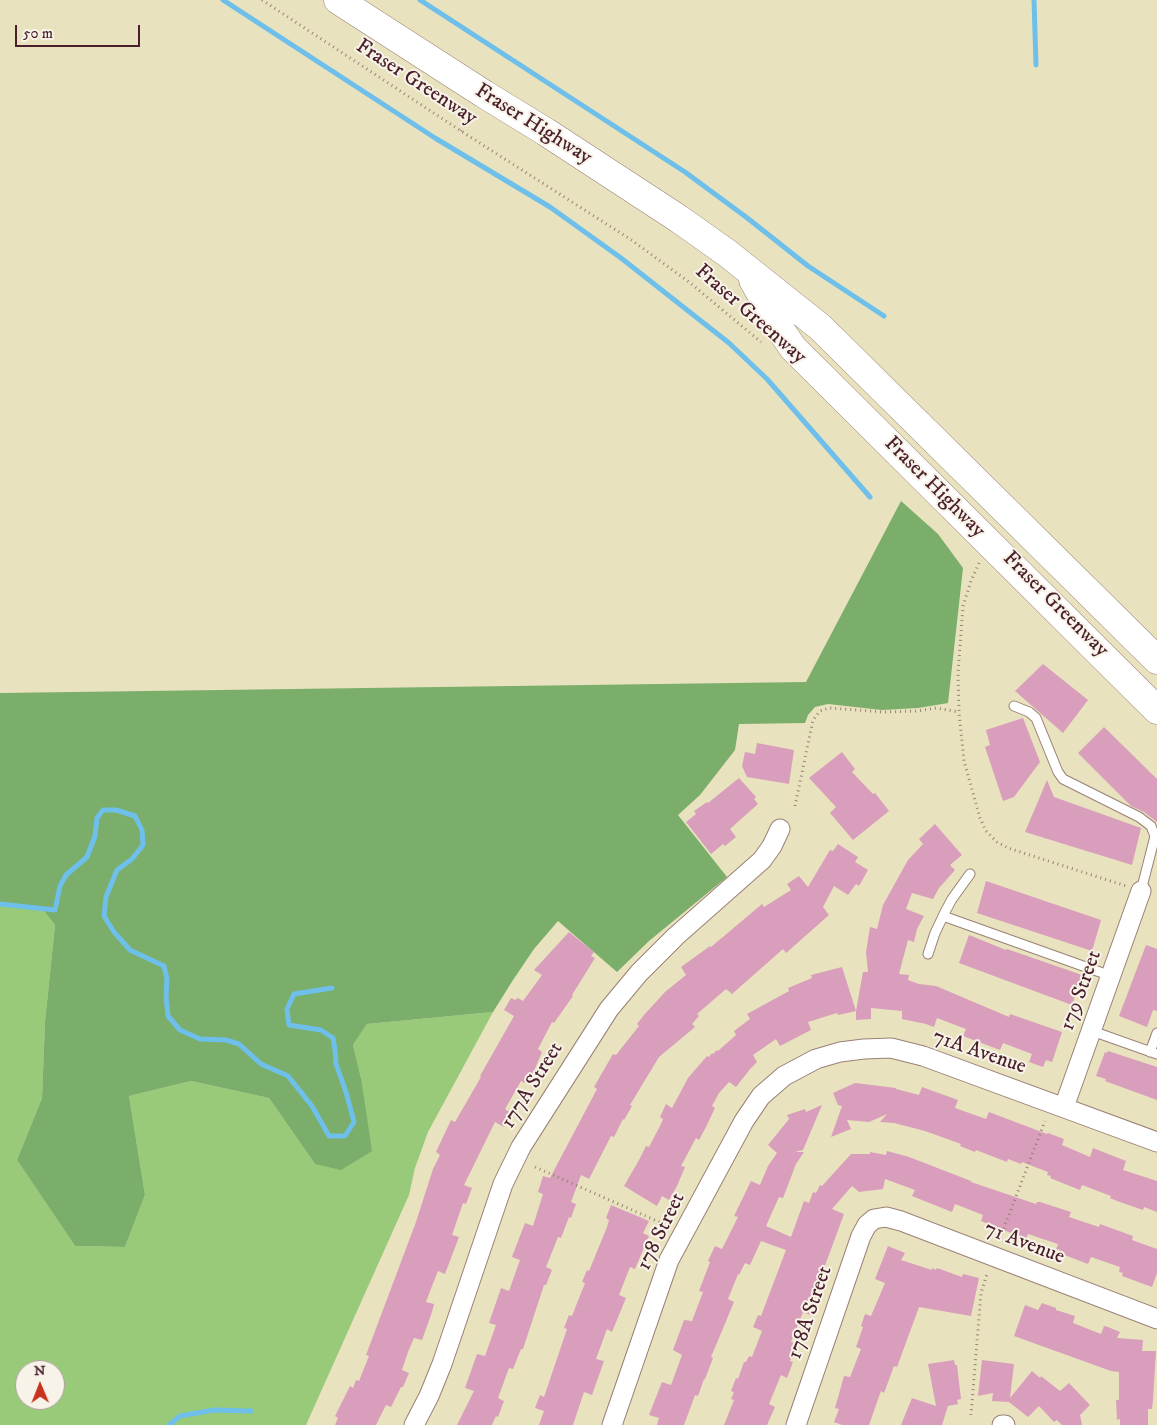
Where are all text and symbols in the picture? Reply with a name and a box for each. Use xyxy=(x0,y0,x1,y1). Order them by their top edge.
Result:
scale bar xyxy=(18,15,142,47)
text: 50 m xyxy=(23,24,53,43)
street label: Fraser Greenway xyxy=(351,34,481,132)
street label: Fraser Highway xyxy=(470,79,596,171)
street label: Fraser Greenway xyxy=(689,260,811,370)
street label: Fraser Highway xyxy=(878,432,990,544)
street label: Fraser Greenway xyxy=(997,547,1113,663)
street label: 179 Street xyxy=(1056,947,1108,1035)
street label: 71A Avenue xyxy=(929,1025,1029,1081)
street label: 177A Street xyxy=(497,1038,569,1134)
street label: 178 Street xyxy=(632,1189,692,1275)
street label: 71 Avenue xyxy=(980,1217,1068,1271)
street label: 178A Street xyxy=(783,1263,839,1363)
north arrow xyxy=(15,1360,65,1410)
text: N xyxy=(34,1362,46,1380)

